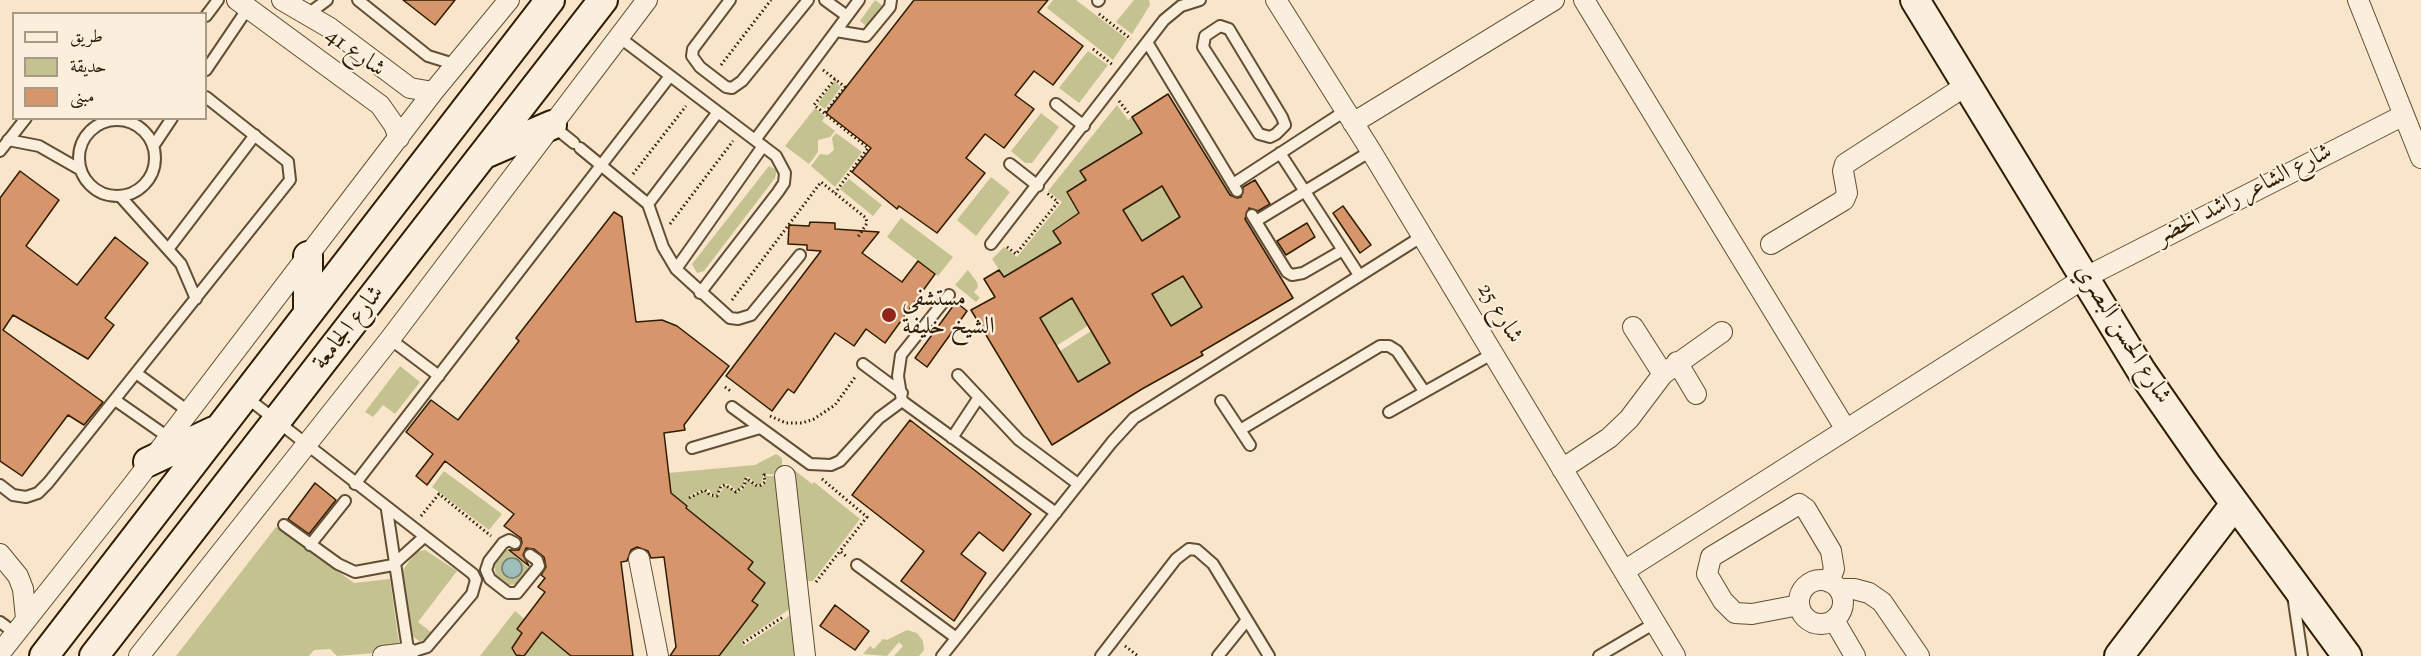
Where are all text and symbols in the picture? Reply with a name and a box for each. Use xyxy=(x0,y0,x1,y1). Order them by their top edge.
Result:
legend xyxy=(12,12,207,120)
street label: شارع 41 xyxy=(318,23,390,85)
text: طريق xyxy=(70,25,103,51)
text: حديقة xyxy=(70,55,106,81)
text: مبنى xyxy=(70,85,95,111)
street label: شارع الشاعر راشد الخضر xyxy=(2152,139,2338,253)
street label: شارع الحسن البصري xyxy=(2066,260,2176,410)
street label: شارع 25 xyxy=(1469,278,1527,350)
street label: شارع الجامعة xyxy=(308,281,392,377)
place label: مستشفى الشيخ خليفة xyxy=(902,287,995,343)
marker: مستشفى الشيخ خليفة xyxy=(880,306,898,324)

